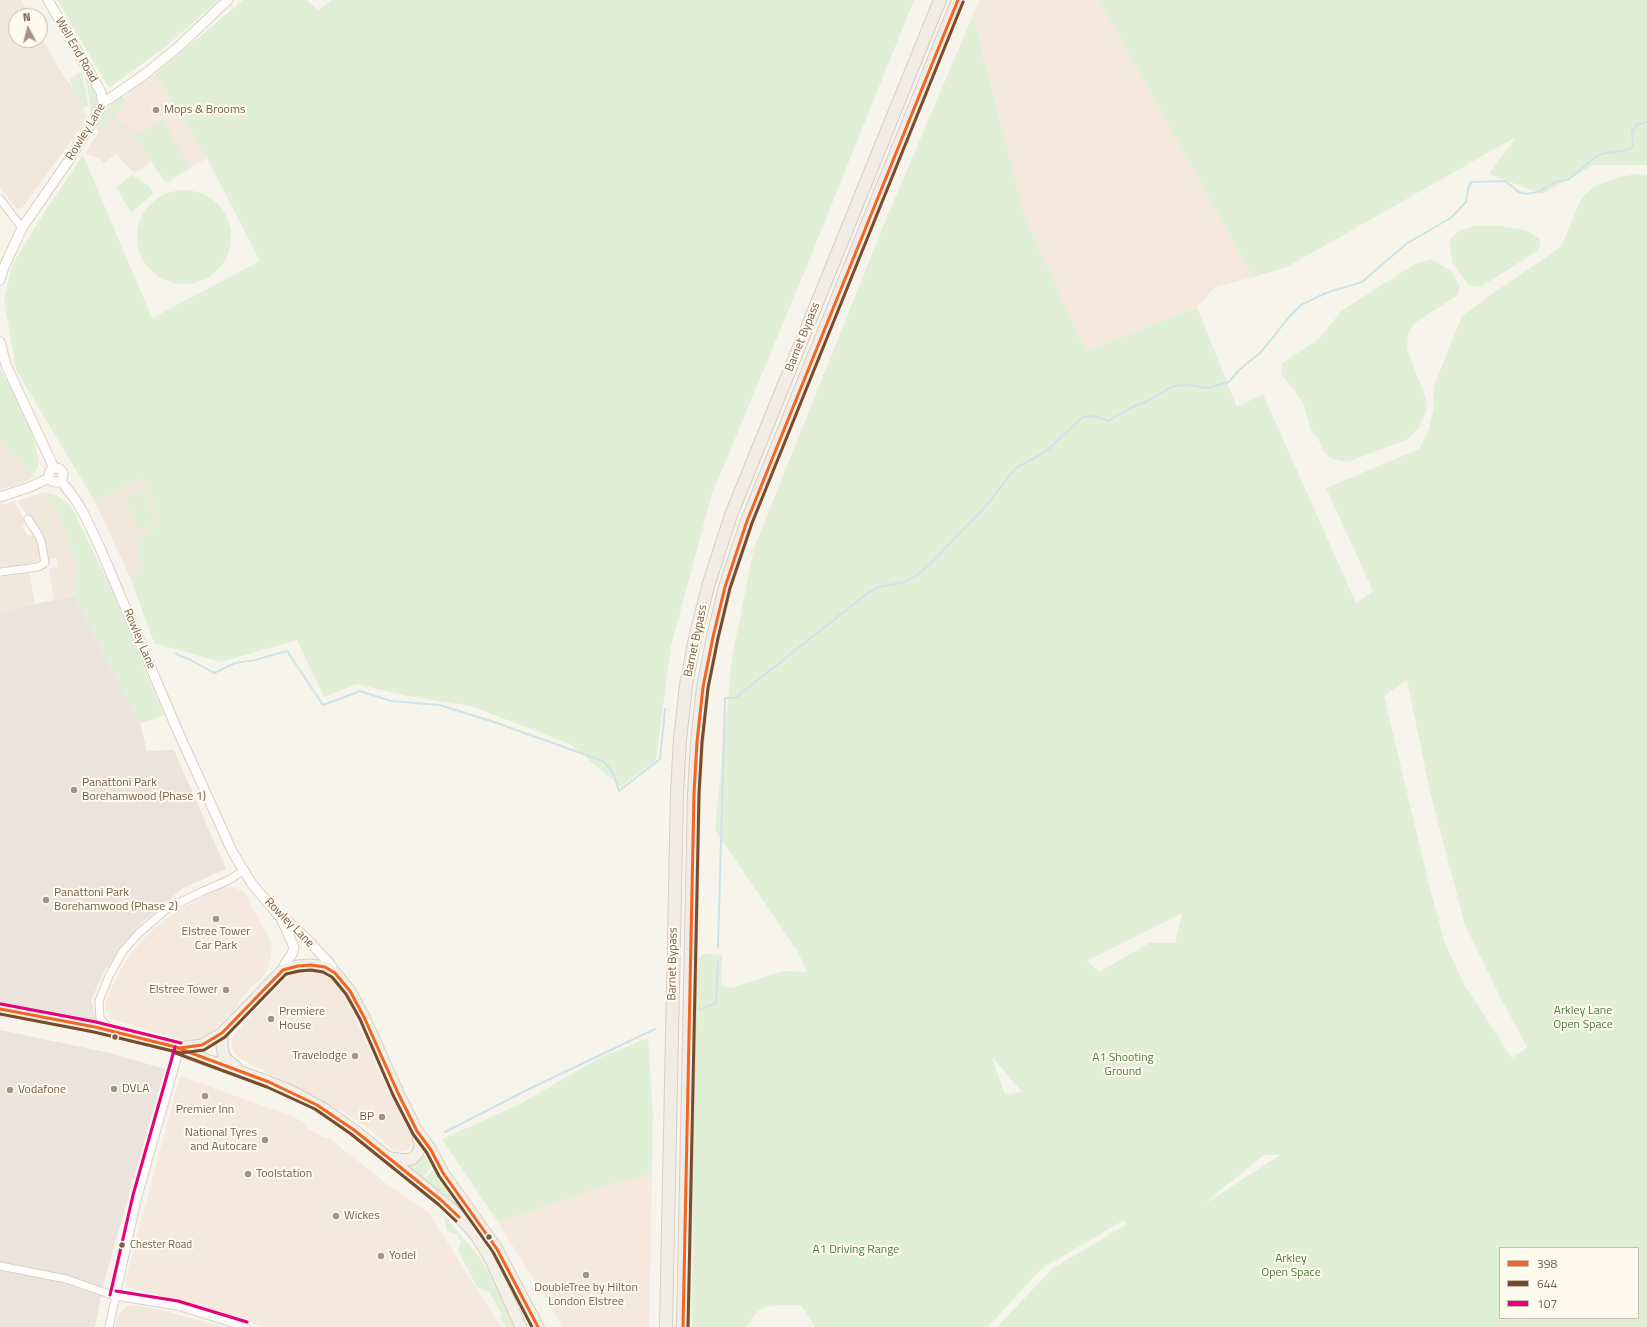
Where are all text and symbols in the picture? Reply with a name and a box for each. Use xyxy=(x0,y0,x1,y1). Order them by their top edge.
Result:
north arrow xyxy=(8,8,48,48)
text: N xyxy=(22,9,31,25)
street label: Well End Road xyxy=(52,15,100,85)
street label: Rowley Lane xyxy=(63,101,109,163)
place label: Mops & Brooms xyxy=(164,103,246,117)
marker: Mops & Brooms xyxy=(151,105,161,115)
street label: Barnet Bypass xyxy=(783,300,823,374)
street label: Barnet Bypass xyxy=(681,604,711,678)
street label: Rowley Lane xyxy=(120,607,158,671)
place label: Panattoni Park Borehamwood (Phase 1) xyxy=(82,776,206,804)
marker: Panattoni Park Borehamwood (Phase 1) xyxy=(69,785,79,795)
place label: Panattoni Park Borehamwood (Phase 2) xyxy=(54,886,178,914)
marker: Panattoni Park Borehamwood (Phase 2) xyxy=(41,895,51,905)
street label: Rowley Lane xyxy=(261,895,317,951)
marker: Elstree Tower Car Park xyxy=(211,914,221,924)
place label: Elstree Tower Car Park xyxy=(182,925,250,953)
street label: Barnet Bypass xyxy=(665,927,681,1001)
place label: Elstree Tower xyxy=(149,983,218,997)
marker: Elstree Tower xyxy=(221,985,231,995)
park label: Arkley Lane Open Space xyxy=(1553,1004,1613,1032)
place label: Premiere House xyxy=(279,1005,325,1033)
marker: Premiere House xyxy=(266,1014,276,1024)
unlabelled marker xyxy=(110,1032,120,1042)
place label: Travelodge xyxy=(292,1049,347,1063)
marker: Travelodge xyxy=(350,1051,360,1061)
park label: A1 Shooting Ground xyxy=(1092,1051,1154,1079)
place label: DVLA xyxy=(122,1082,149,1096)
place label: Vodafone xyxy=(18,1083,66,1097)
marker: DVLA xyxy=(109,1084,119,1094)
marker: Vodafone xyxy=(5,1085,15,1095)
marker: Premier Inn xyxy=(200,1091,210,1101)
place label: Premier Inn xyxy=(176,1103,234,1117)
place label: BP xyxy=(359,1110,374,1124)
marker: BP xyxy=(377,1112,387,1122)
place label: National Tyres and Autocare xyxy=(185,1126,257,1154)
marker: National Tyres and Autocare xyxy=(260,1135,270,1145)
place label: Toolstation xyxy=(256,1167,312,1181)
marker: Toolstation xyxy=(243,1169,253,1179)
place label: Wickes xyxy=(344,1209,380,1223)
marker: Wickes xyxy=(331,1211,341,1221)
unlabelled marker xyxy=(484,1232,494,1242)
place label: Chester Road xyxy=(130,1238,192,1252)
marker: Chester Road xyxy=(117,1240,127,1250)
park label: A1 Driving Range xyxy=(813,1243,899,1257)
legend xyxy=(1499,1247,1639,1319)
place label: Yodel xyxy=(389,1249,416,1263)
marker: Yodel xyxy=(376,1251,386,1261)
park label: Arkley Open Space xyxy=(1261,1252,1321,1280)
text: 398 xyxy=(1537,1254,1557,1273)
marker: DoubleTree by Hilton London Elstree xyxy=(581,1270,591,1280)
text: 644 xyxy=(1537,1274,1557,1293)
place label: DoubleTree by Hilton London Elstree xyxy=(534,1281,638,1309)
text: 107 xyxy=(1537,1294,1557,1313)

